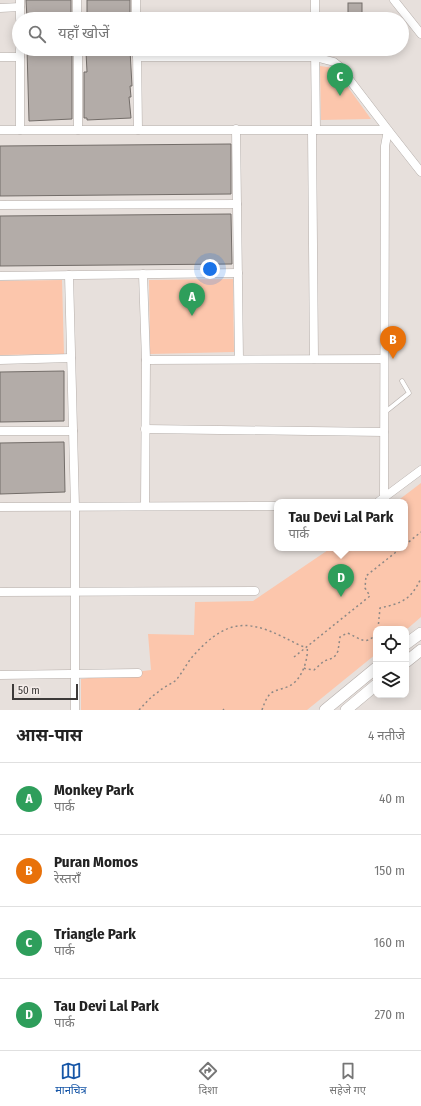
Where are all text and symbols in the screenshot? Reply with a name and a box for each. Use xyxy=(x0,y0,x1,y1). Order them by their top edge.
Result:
search box xyxy=(12,12,409,56)
icon: search xyxy=(26,23,48,45)
text: यहाँ खोजें xyxy=(58,24,109,42)
pin: C xyxy=(327,63,353,96)
your location xyxy=(200,259,220,279)
pin: A xyxy=(179,283,205,316)
pin: B xyxy=(380,326,406,359)
popup xyxy=(274,499,408,551)
text: Tau Devi Lal Park xyxy=(289,508,393,526)
text: पार्क xyxy=(289,526,309,541)
pin: D xyxy=(328,564,354,597)
map controls xyxy=(373,626,409,698)
button: locate xyxy=(373,626,409,662)
button: layers xyxy=(373,662,409,698)
scale bar xyxy=(12,682,78,701)
text: 50 m xyxy=(18,684,40,697)
text: आस-पास xyxy=(16,725,82,746)
text: 4 नतीजे xyxy=(368,728,405,743)
text: Monkey Park xyxy=(54,781,134,799)
text: A xyxy=(25,791,33,806)
text: 40 m xyxy=(379,791,405,806)
text: पार्क xyxy=(54,799,75,814)
text: Puran Momos xyxy=(54,853,138,871)
text: B xyxy=(25,863,33,878)
text: 150 m xyxy=(374,863,405,878)
text: रेस्तराँ xyxy=(54,871,80,886)
text: Triangle Park xyxy=(54,925,136,943)
text: C xyxy=(26,935,32,950)
text: 160 m xyxy=(374,935,405,950)
text: पार्क xyxy=(54,943,75,958)
text: Tau Devi Lal Park xyxy=(54,997,159,1015)
text: D xyxy=(25,1007,33,1022)
text: 270 m xyxy=(374,1007,405,1022)
text: पार्क xyxy=(54,1015,75,1030)
tab: मानचित्र xyxy=(55,1060,87,1098)
tab: दिशा xyxy=(197,1060,219,1098)
tab: सहेजे गए xyxy=(329,1060,366,1098)

